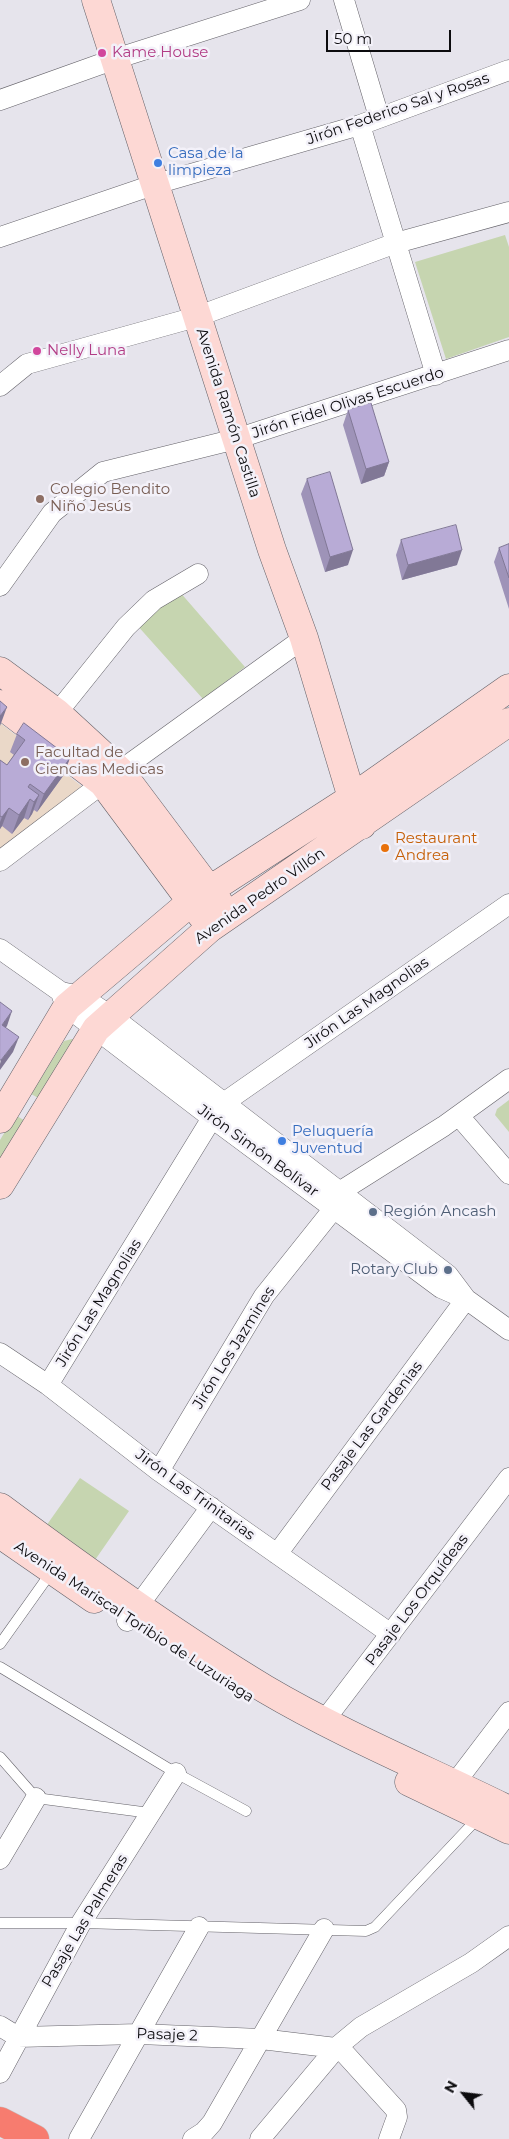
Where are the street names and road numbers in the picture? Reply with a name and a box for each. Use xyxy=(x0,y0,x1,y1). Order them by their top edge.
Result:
street label: Jirón Federico Sal y Rosas xyxy=(304,69,492,149)
street label: Avenida Ramón Castilla xyxy=(192,326,264,500)
street label: Jirón Fidel Olivas Escuerdo xyxy=(250,363,446,443)
street label: Avenida Pedro Villón xyxy=(191,844,329,948)
street label: Jirón Las Magnolias xyxy=(302,953,432,1053)
street label: Jirón Simón Bolívar xyxy=(194,1101,322,1201)
street label: Jirón Las Magnolias xyxy=(52,1236,146,1370)
street label: Jirón Los Jazmines xyxy=(189,1284,279,1412)
street label: Pasaje Las Gardenias xyxy=(317,1358,427,1494)
street label: Jirón Las Trinitarias xyxy=(132,1446,258,1544)
street label: Pasaje Los Orquídeas xyxy=(362,1531,472,1669)
street label: Avenida Mariscal Toribio de Luzuriaga xyxy=(11,1538,257,1706)
street label: Pasaje Las Palmeras xyxy=(38,1851,132,1991)
street label: Pasaje 2 xyxy=(136,2025,198,2045)

